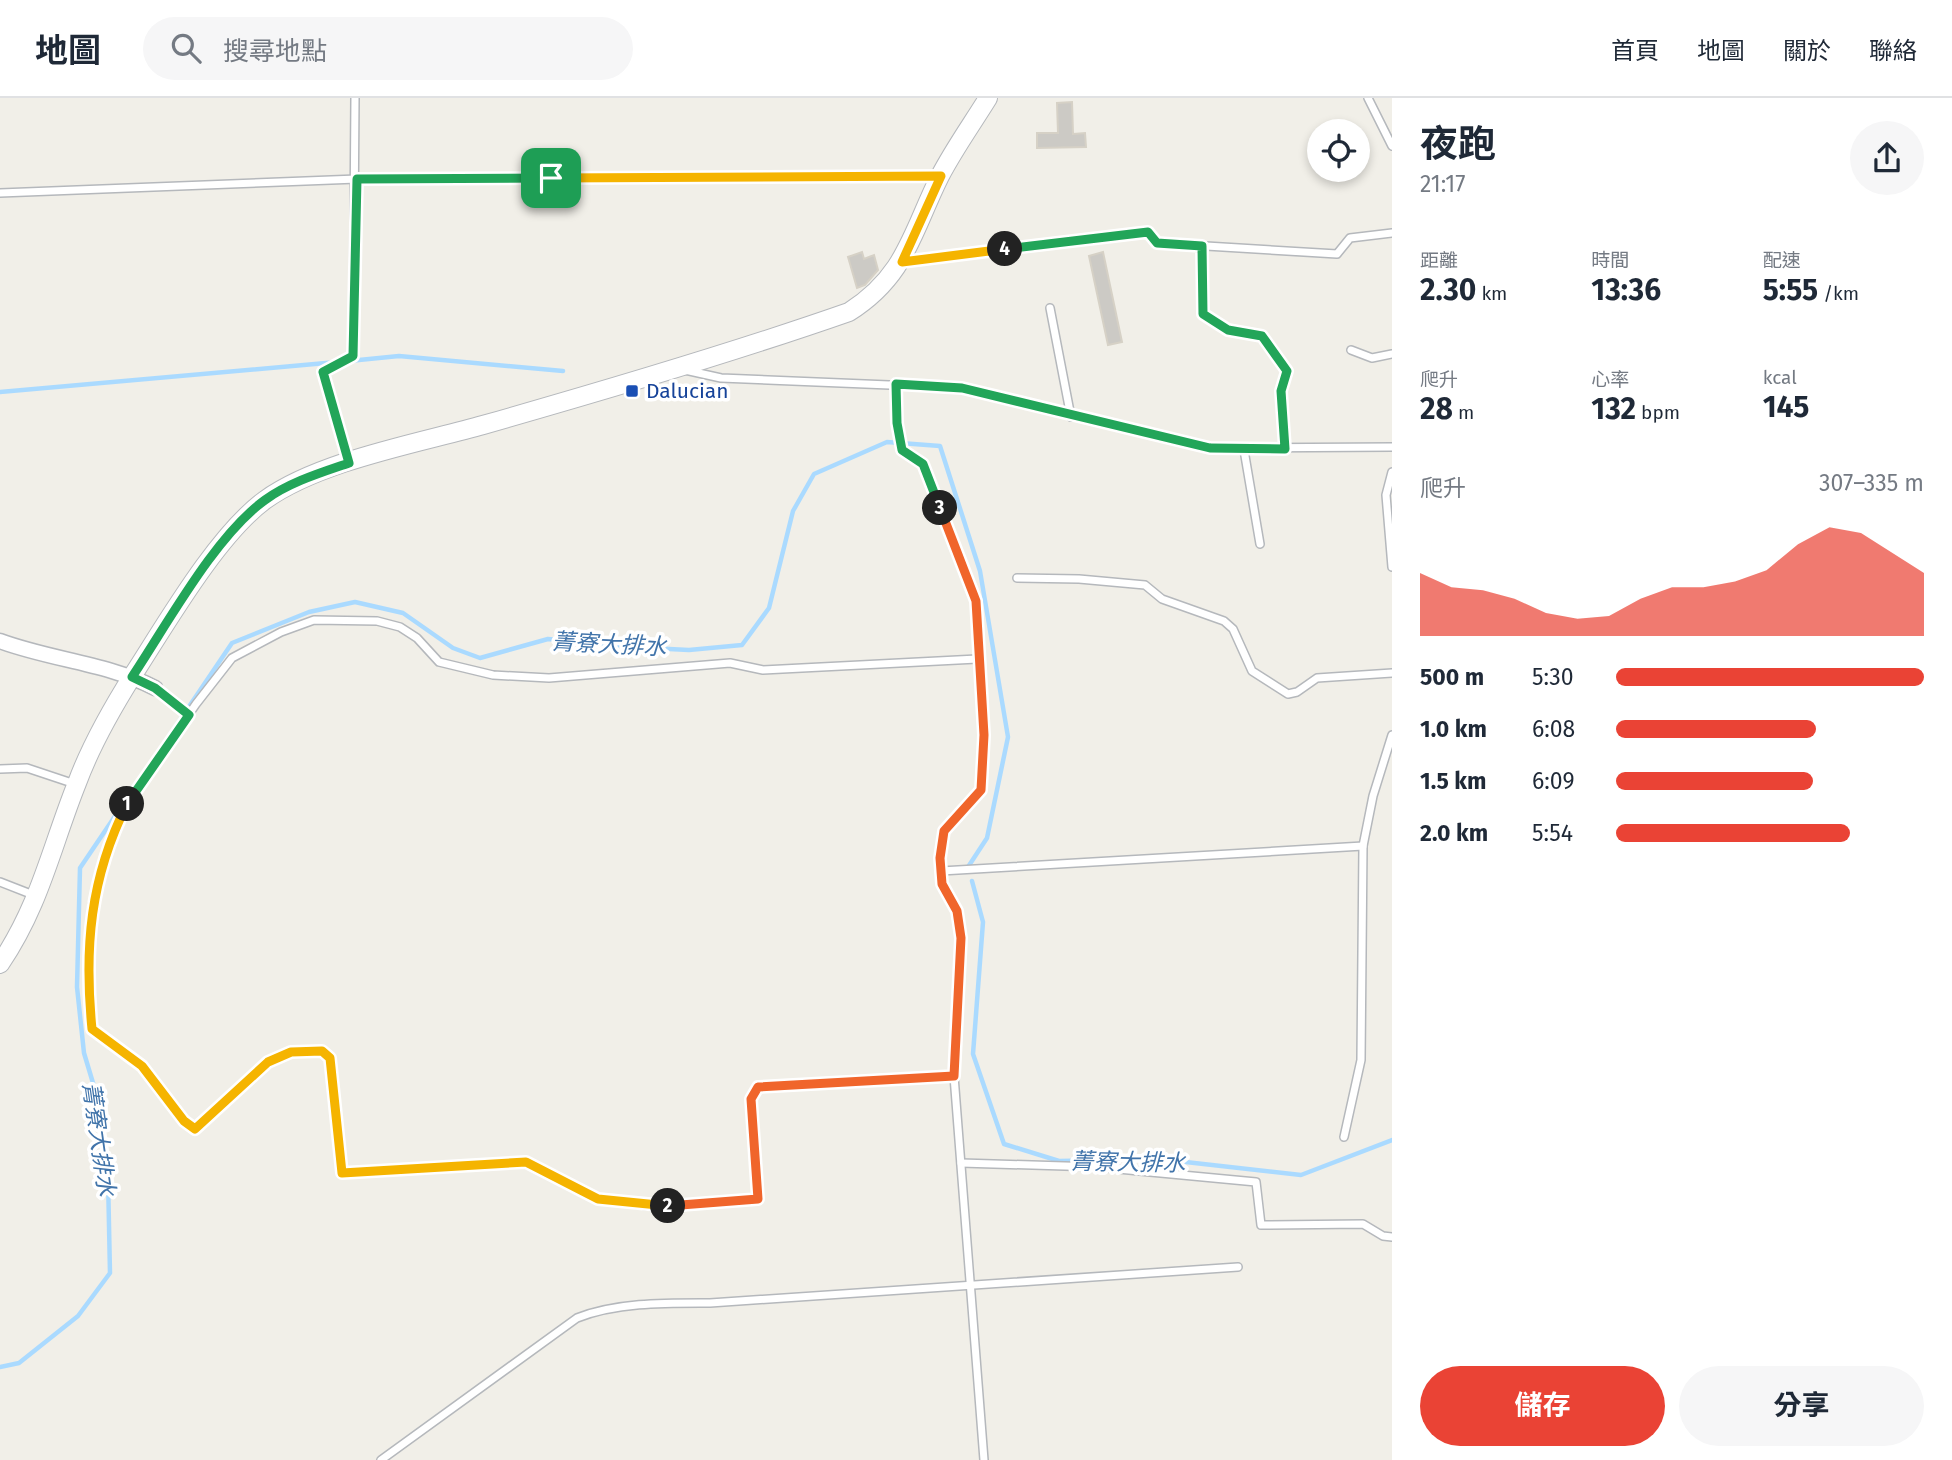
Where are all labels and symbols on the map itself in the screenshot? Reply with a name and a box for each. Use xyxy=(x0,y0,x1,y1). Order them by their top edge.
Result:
pin xyxy=(521,148,581,208)
pin: 4 xyxy=(988,232,1023,266)
place label: Dalucian xyxy=(646,378,729,404)
marker: Dalucian xyxy=(624,383,640,399)
pin: 3 xyxy=(922,490,958,526)
water label: 菁寮大排水 xyxy=(551,627,668,661)
pin: 1 xyxy=(110,786,144,822)
water label: 菁寮大排水 xyxy=(77,1080,121,1199)
water label: 菁寮大排水 xyxy=(1070,1147,1187,1177)
pin: 2 xyxy=(650,1188,686,1224)

